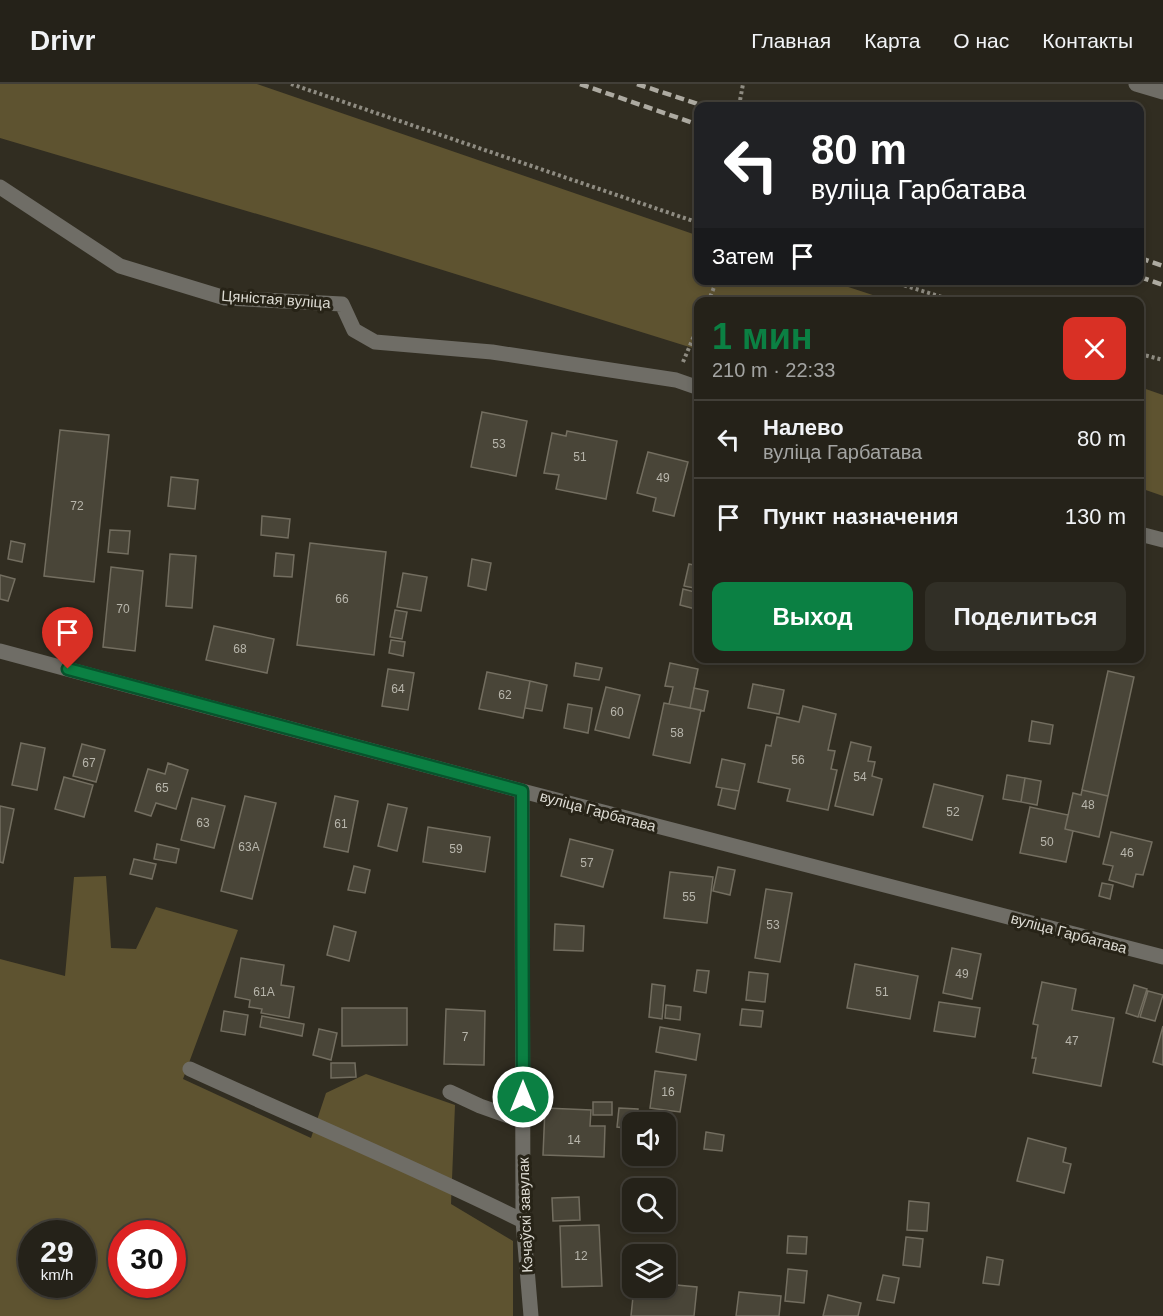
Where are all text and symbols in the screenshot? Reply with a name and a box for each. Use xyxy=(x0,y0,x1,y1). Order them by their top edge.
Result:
text: Drivr xyxy=(30,25,95,56)
text: Главная xyxy=(751,29,831,52)
text: Карта xyxy=(864,29,920,52)
text: О нас xyxy=(953,29,1009,52)
text: Контакты xyxy=(1042,29,1133,52)
icon: left xyxy=(712,126,790,204)
text: 80 m xyxy=(811,126,907,173)
text: вуліца Гарбатава xyxy=(811,175,1026,205)
icon: arrive xyxy=(786,240,819,273)
text: Затем xyxy=(712,244,774,269)
street label: Цяністая вуліца xyxy=(221,287,332,311)
text: 1 мин xyxy=(712,316,813,357)
button: close xyxy=(1063,317,1126,380)
text: 210 m · 22:33 xyxy=(712,359,835,381)
text: Налево xyxy=(763,415,844,440)
icon: left xyxy=(712,423,745,456)
text: 80 m xyxy=(1077,426,1126,451)
house number: 53 xyxy=(492,437,506,451)
text: вуліца Гарбатава xyxy=(763,441,922,463)
house number: 51 xyxy=(573,450,587,464)
house number: 49 xyxy=(656,471,670,485)
house number: 72 xyxy=(70,499,84,513)
icon: arrive xyxy=(712,501,745,534)
text: Пункт назначения xyxy=(763,504,959,529)
text: 130 m xyxy=(1065,504,1126,529)
button: Выход xyxy=(712,582,913,651)
button: Поделиться xyxy=(925,582,1126,651)
house number: 66 xyxy=(335,592,349,606)
house number: 70 xyxy=(116,602,130,616)
pin xyxy=(42,607,93,669)
icon: arrive xyxy=(51,616,84,649)
house number: 68 xyxy=(233,642,247,656)
house number: 64 xyxy=(391,682,405,696)
house number: 62 xyxy=(498,688,512,702)
house number: 60 xyxy=(610,705,624,719)
house number: 58 xyxy=(670,726,684,740)
house number: 56 xyxy=(791,753,805,767)
house number: 67 xyxy=(82,756,96,770)
house number: 54 xyxy=(853,770,867,784)
house number: 65 xyxy=(155,781,169,795)
street label: вуліца Гарбатава xyxy=(538,787,658,835)
house number: 48 xyxy=(1081,798,1095,812)
house number: 52 xyxy=(946,805,960,819)
house number: 63 xyxy=(196,816,210,830)
house number: 61 xyxy=(334,817,348,831)
house number: 50 xyxy=(1040,835,1054,849)
house number: 63А xyxy=(238,840,260,854)
house number: 59 xyxy=(449,842,463,856)
house number: 46 xyxy=(1120,846,1134,860)
house number: 57 xyxy=(580,856,594,870)
house number: 55 xyxy=(682,890,696,904)
street label: вуліца Гарбатава xyxy=(1009,909,1129,957)
house number: 53 xyxy=(766,918,780,932)
house number: 49 xyxy=(955,967,969,981)
house number: 61А xyxy=(253,985,275,999)
house number: 51 xyxy=(875,985,889,999)
house number: 7 xyxy=(462,1030,469,1044)
house number: 47 xyxy=(1065,1034,1079,1048)
position arrow xyxy=(491,1065,555,1129)
house number: 16 xyxy=(661,1085,675,1099)
map controls xyxy=(622,1112,676,1298)
button: sound xyxy=(622,1112,676,1166)
house number: 14 xyxy=(567,1133,581,1147)
street label: Кэчаўскі завулак xyxy=(514,1157,536,1273)
button: search xyxy=(622,1178,676,1232)
speed limit sign: 30 xyxy=(108,1220,186,1298)
text: 29 xyxy=(40,1235,74,1268)
button: layers xyxy=(622,1244,676,1298)
house number: 12 xyxy=(574,1249,588,1263)
text: km/h xyxy=(41,1266,73,1283)

